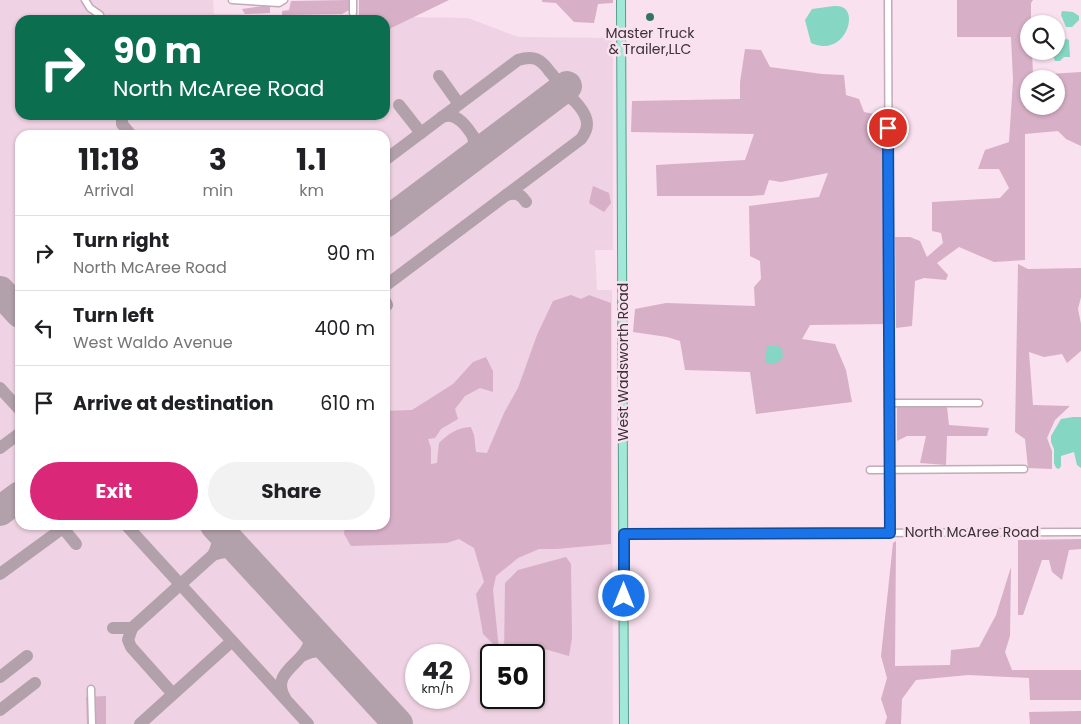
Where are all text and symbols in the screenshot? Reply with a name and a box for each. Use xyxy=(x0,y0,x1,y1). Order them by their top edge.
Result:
marker: Master Truck & Trailer,LLC xyxy=(644,11,656,23)
map controls xyxy=(1020,15,1065,115)
button: search xyxy=(1020,15,1065,60)
place label: Master Truck & Trailer,LLC xyxy=(605,23,695,59)
text: 90 m xyxy=(113,26,202,75)
icon: right xyxy=(30,35,95,100)
button: layers xyxy=(1020,70,1065,115)
text: North McAree Road xyxy=(113,73,324,104)
pin xyxy=(867,107,909,149)
icon: arrive xyxy=(874,114,902,142)
text: 11:18 xyxy=(78,138,140,181)
text: 3 xyxy=(209,138,227,181)
text: 1.1 xyxy=(296,138,327,181)
text: Arrival xyxy=(84,179,134,202)
text: min xyxy=(203,179,233,202)
text: km xyxy=(299,179,324,202)
text: Turn right xyxy=(73,227,169,254)
icon: right xyxy=(30,239,58,267)
text: 90 m xyxy=(326,240,375,267)
text: North McAree Road xyxy=(73,256,227,279)
street label: West Wadsworth Road xyxy=(613,283,633,441)
text: Turn left xyxy=(73,302,154,329)
icon: left xyxy=(30,314,58,342)
text: 400 m xyxy=(315,315,375,342)
text: West Waldo Avenue xyxy=(73,331,233,354)
icon: arrive xyxy=(30,389,58,417)
text: Arrive at destination xyxy=(73,390,274,417)
text: 610 m xyxy=(320,390,375,417)
button: Exit xyxy=(30,462,198,520)
button: Share xyxy=(208,462,375,520)
street label: North McAree Road xyxy=(905,522,1039,542)
position arrow xyxy=(597,569,649,621)
speed limit sign: 50 xyxy=(480,644,545,709)
text: 42 xyxy=(422,653,453,688)
text: km/h xyxy=(422,680,453,697)

